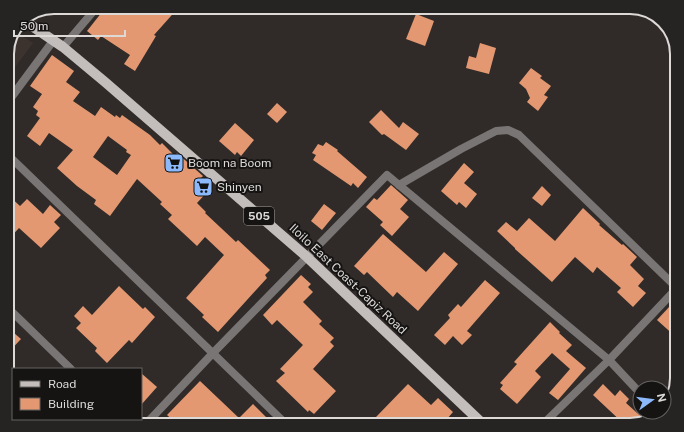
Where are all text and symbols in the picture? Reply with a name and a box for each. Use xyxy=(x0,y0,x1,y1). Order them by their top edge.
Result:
scale bar xyxy=(14,12,125,38)
text: 50 m xyxy=(20,19,48,33)
supermarket icon: Boom na Boom xyxy=(163,152,185,174)
place label: Boom na Boom xyxy=(188,156,271,170)
supermarket icon: Shinyen xyxy=(192,176,214,198)
place label: Shinyen xyxy=(217,180,262,194)
road number: 505 xyxy=(244,207,274,225)
street label: Iloilo East Coast-Capiz Road xyxy=(286,221,410,337)
legend xyxy=(12,368,142,420)
text: Road xyxy=(48,377,76,391)
north arrow xyxy=(632,380,672,420)
text: N xyxy=(655,392,669,403)
text: Building xyxy=(48,397,94,411)

